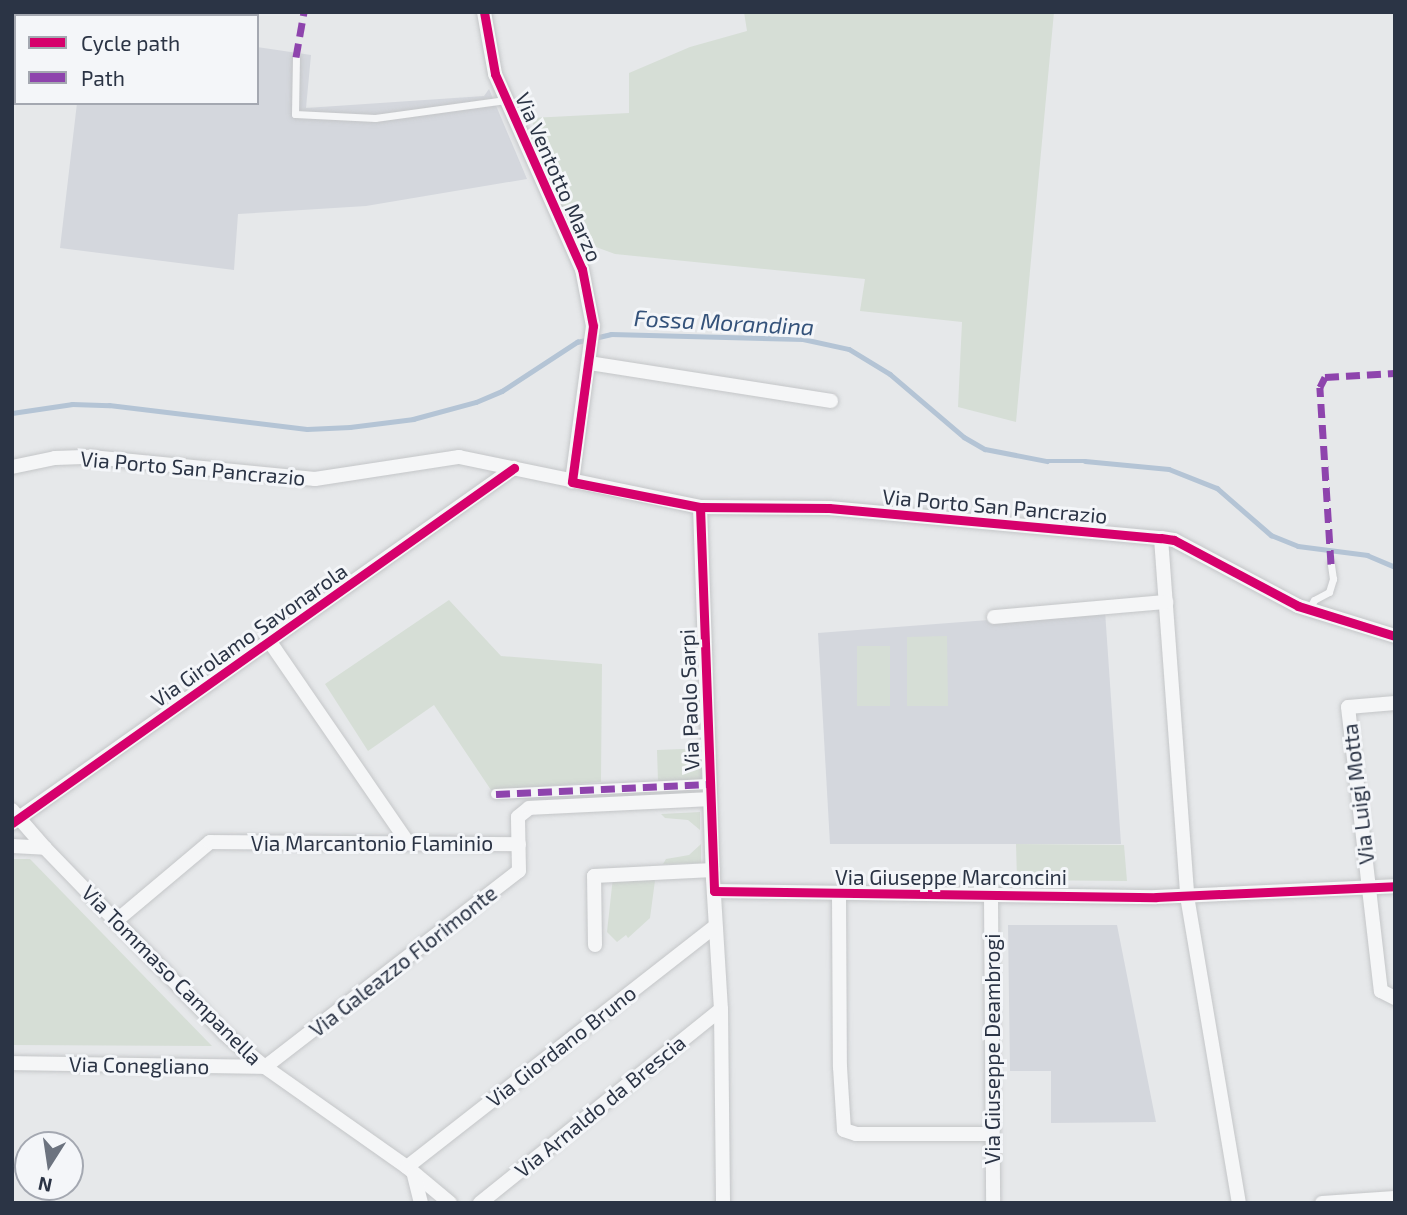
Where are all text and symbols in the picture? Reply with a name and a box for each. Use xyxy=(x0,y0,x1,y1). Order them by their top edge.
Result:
legend xyxy=(14,14,259,105)
text: Cycle path xyxy=(81,30,180,55)
text: Path xyxy=(81,65,125,90)
street label: Via Ventotto Marzo xyxy=(510,88,608,266)
water label: Fossa Morandina xyxy=(633,303,815,341)
street label: Via Porto San Pancrazio xyxy=(79,446,307,490)
street label: Via Porto San Pancrazio xyxy=(881,484,1109,528)
street label: Via Girolamo Savonarola xyxy=(146,558,352,712)
street label: Via Paolo Sarpi xyxy=(674,629,704,771)
street label: Via Luigi Motta xyxy=(1337,722,1379,866)
street label: Via Marcantonio Flaminio xyxy=(251,830,493,856)
street label: Via Giuseppe Marconcini xyxy=(835,864,1067,890)
street label: Via Tommaso Campanella xyxy=(77,880,267,1070)
street label: Via Galeazzo Florimonte xyxy=(304,880,502,1042)
street label: Via Giuseppe Deambrogi xyxy=(979,934,1005,1164)
street label: Via Giordano Bruno xyxy=(481,980,641,1112)
street label: Via Arnaldo da Brescia xyxy=(509,1029,691,1183)
street label: Via Conegliano xyxy=(69,1051,209,1079)
north arrow xyxy=(14,1131,84,1201)
text: N xyxy=(36,1172,54,1198)

